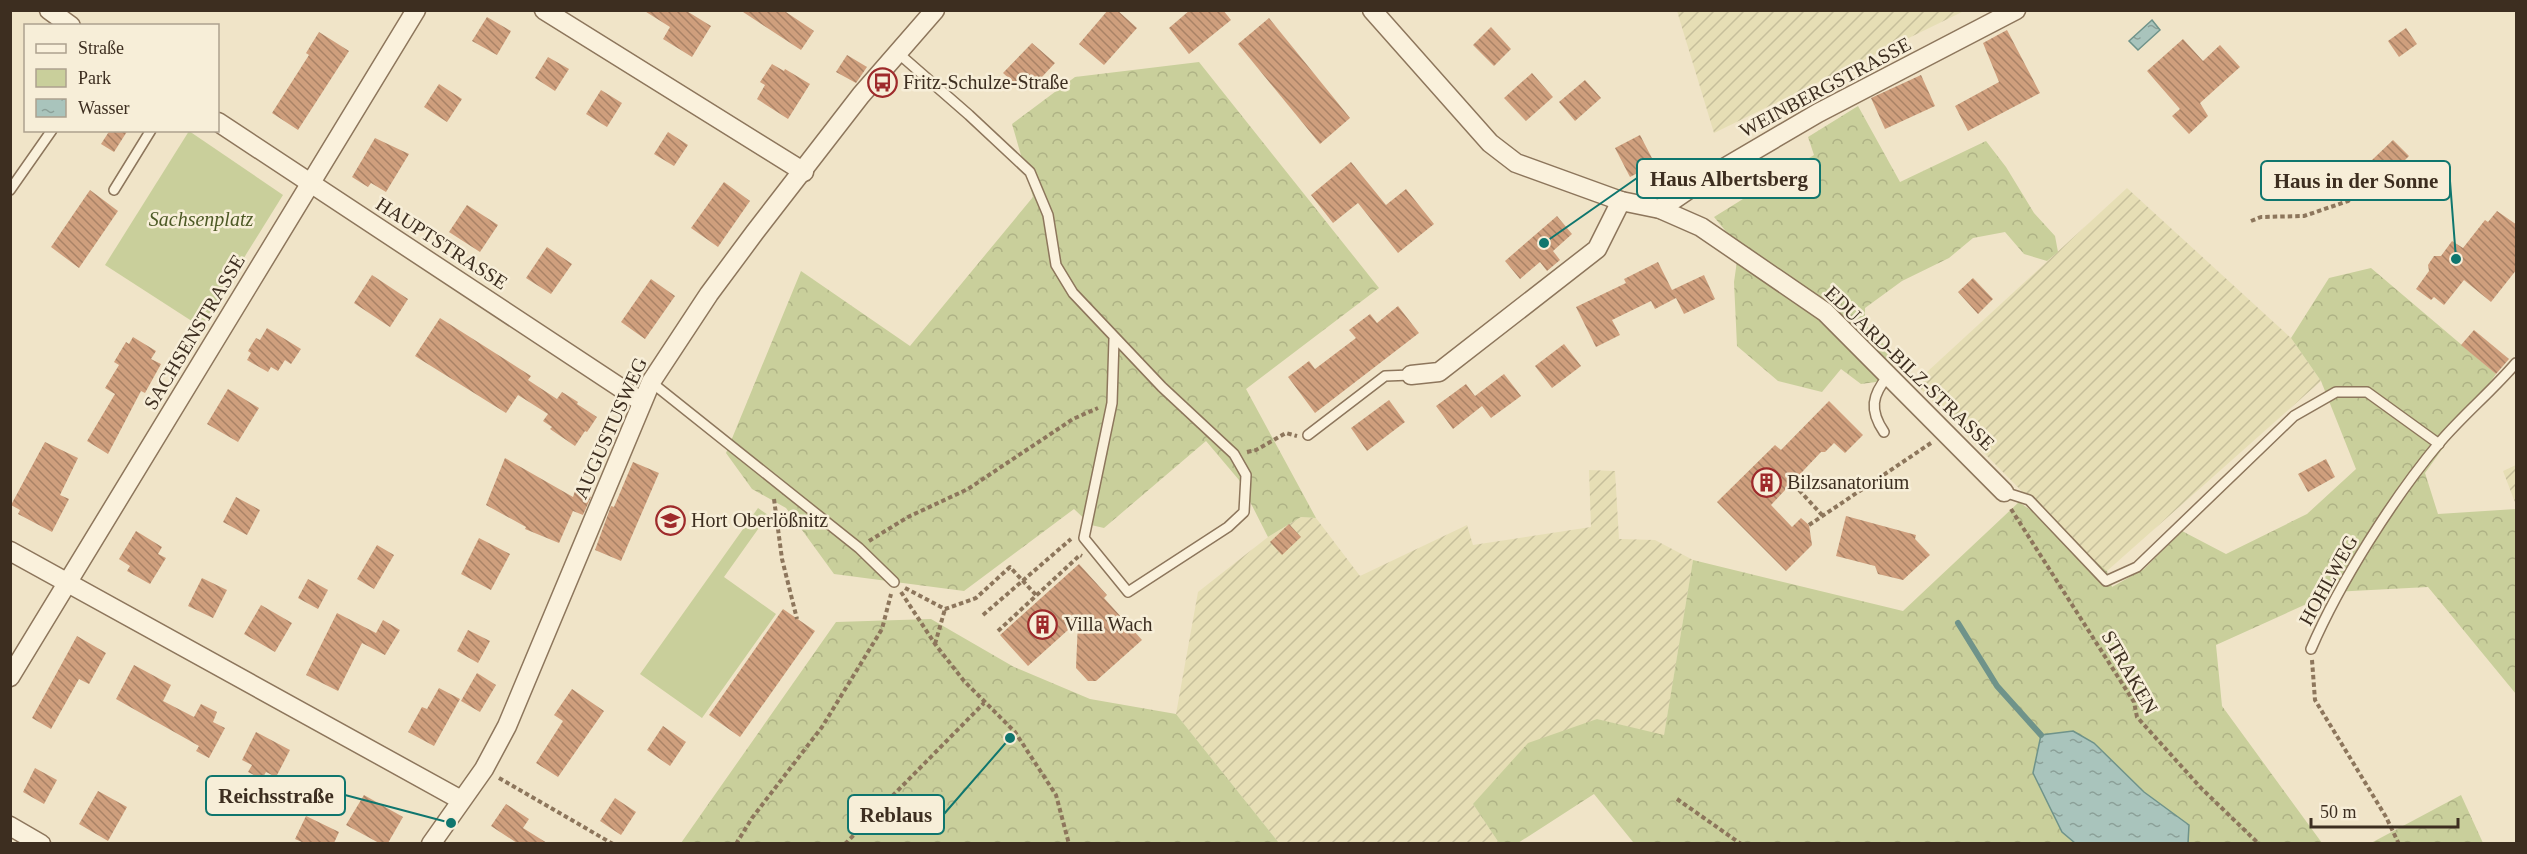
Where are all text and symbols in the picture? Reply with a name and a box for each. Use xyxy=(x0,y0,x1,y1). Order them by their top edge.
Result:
legend xyxy=(24,24,219,132)
street label: WEINBERGSTRASSE xyxy=(1735,32,1915,142)
text: Straße xyxy=(78,38,124,58)
bus stop icon: Fritz-Schulze-Straße xyxy=(866,66,898,98)
text: Park xyxy=(78,68,111,88)
place label: Fritz-Schulze-Straße xyxy=(903,71,1069,93)
text: Wasser xyxy=(78,98,130,118)
callout: Haus Albertsberg xyxy=(1637,159,1820,198)
callout: Haus in der Sonne xyxy=(2261,161,2450,200)
text: Haus Albertsberg xyxy=(1650,167,1809,191)
text: Haus in der Sonne xyxy=(2274,169,2438,193)
street label: HAUPTSTRASSE xyxy=(372,192,512,294)
park label: Sachsenplatz xyxy=(149,208,253,231)
street label: SACHSENSTRASSE xyxy=(139,251,249,413)
street label: EDUARD-BILZ-STRASSE xyxy=(1821,281,1999,455)
street label: AUGUSTUSWEG xyxy=(569,354,651,502)
building icon: Bilzsanatorium xyxy=(1750,466,1782,498)
place label: Bilzsanatorium xyxy=(1787,471,1910,493)
school or university icon: Hort Oberlößnitz xyxy=(654,504,686,536)
place label: Hort Oberlößnitz xyxy=(691,509,828,531)
street label: HOHLWEG xyxy=(2294,531,2362,629)
building icon: Villa Wach xyxy=(1027,608,1059,640)
place label: Villa Wach xyxy=(1064,613,1152,635)
street label: STRAKEN xyxy=(2097,627,2163,717)
callout: Reichsstraße xyxy=(206,776,345,815)
text: Reichsstraße xyxy=(218,784,334,808)
scale bar xyxy=(2311,791,2458,829)
callout: Reblaus xyxy=(848,795,944,834)
text: 50 m xyxy=(2320,802,2357,822)
text: Reblaus xyxy=(860,803,932,827)

